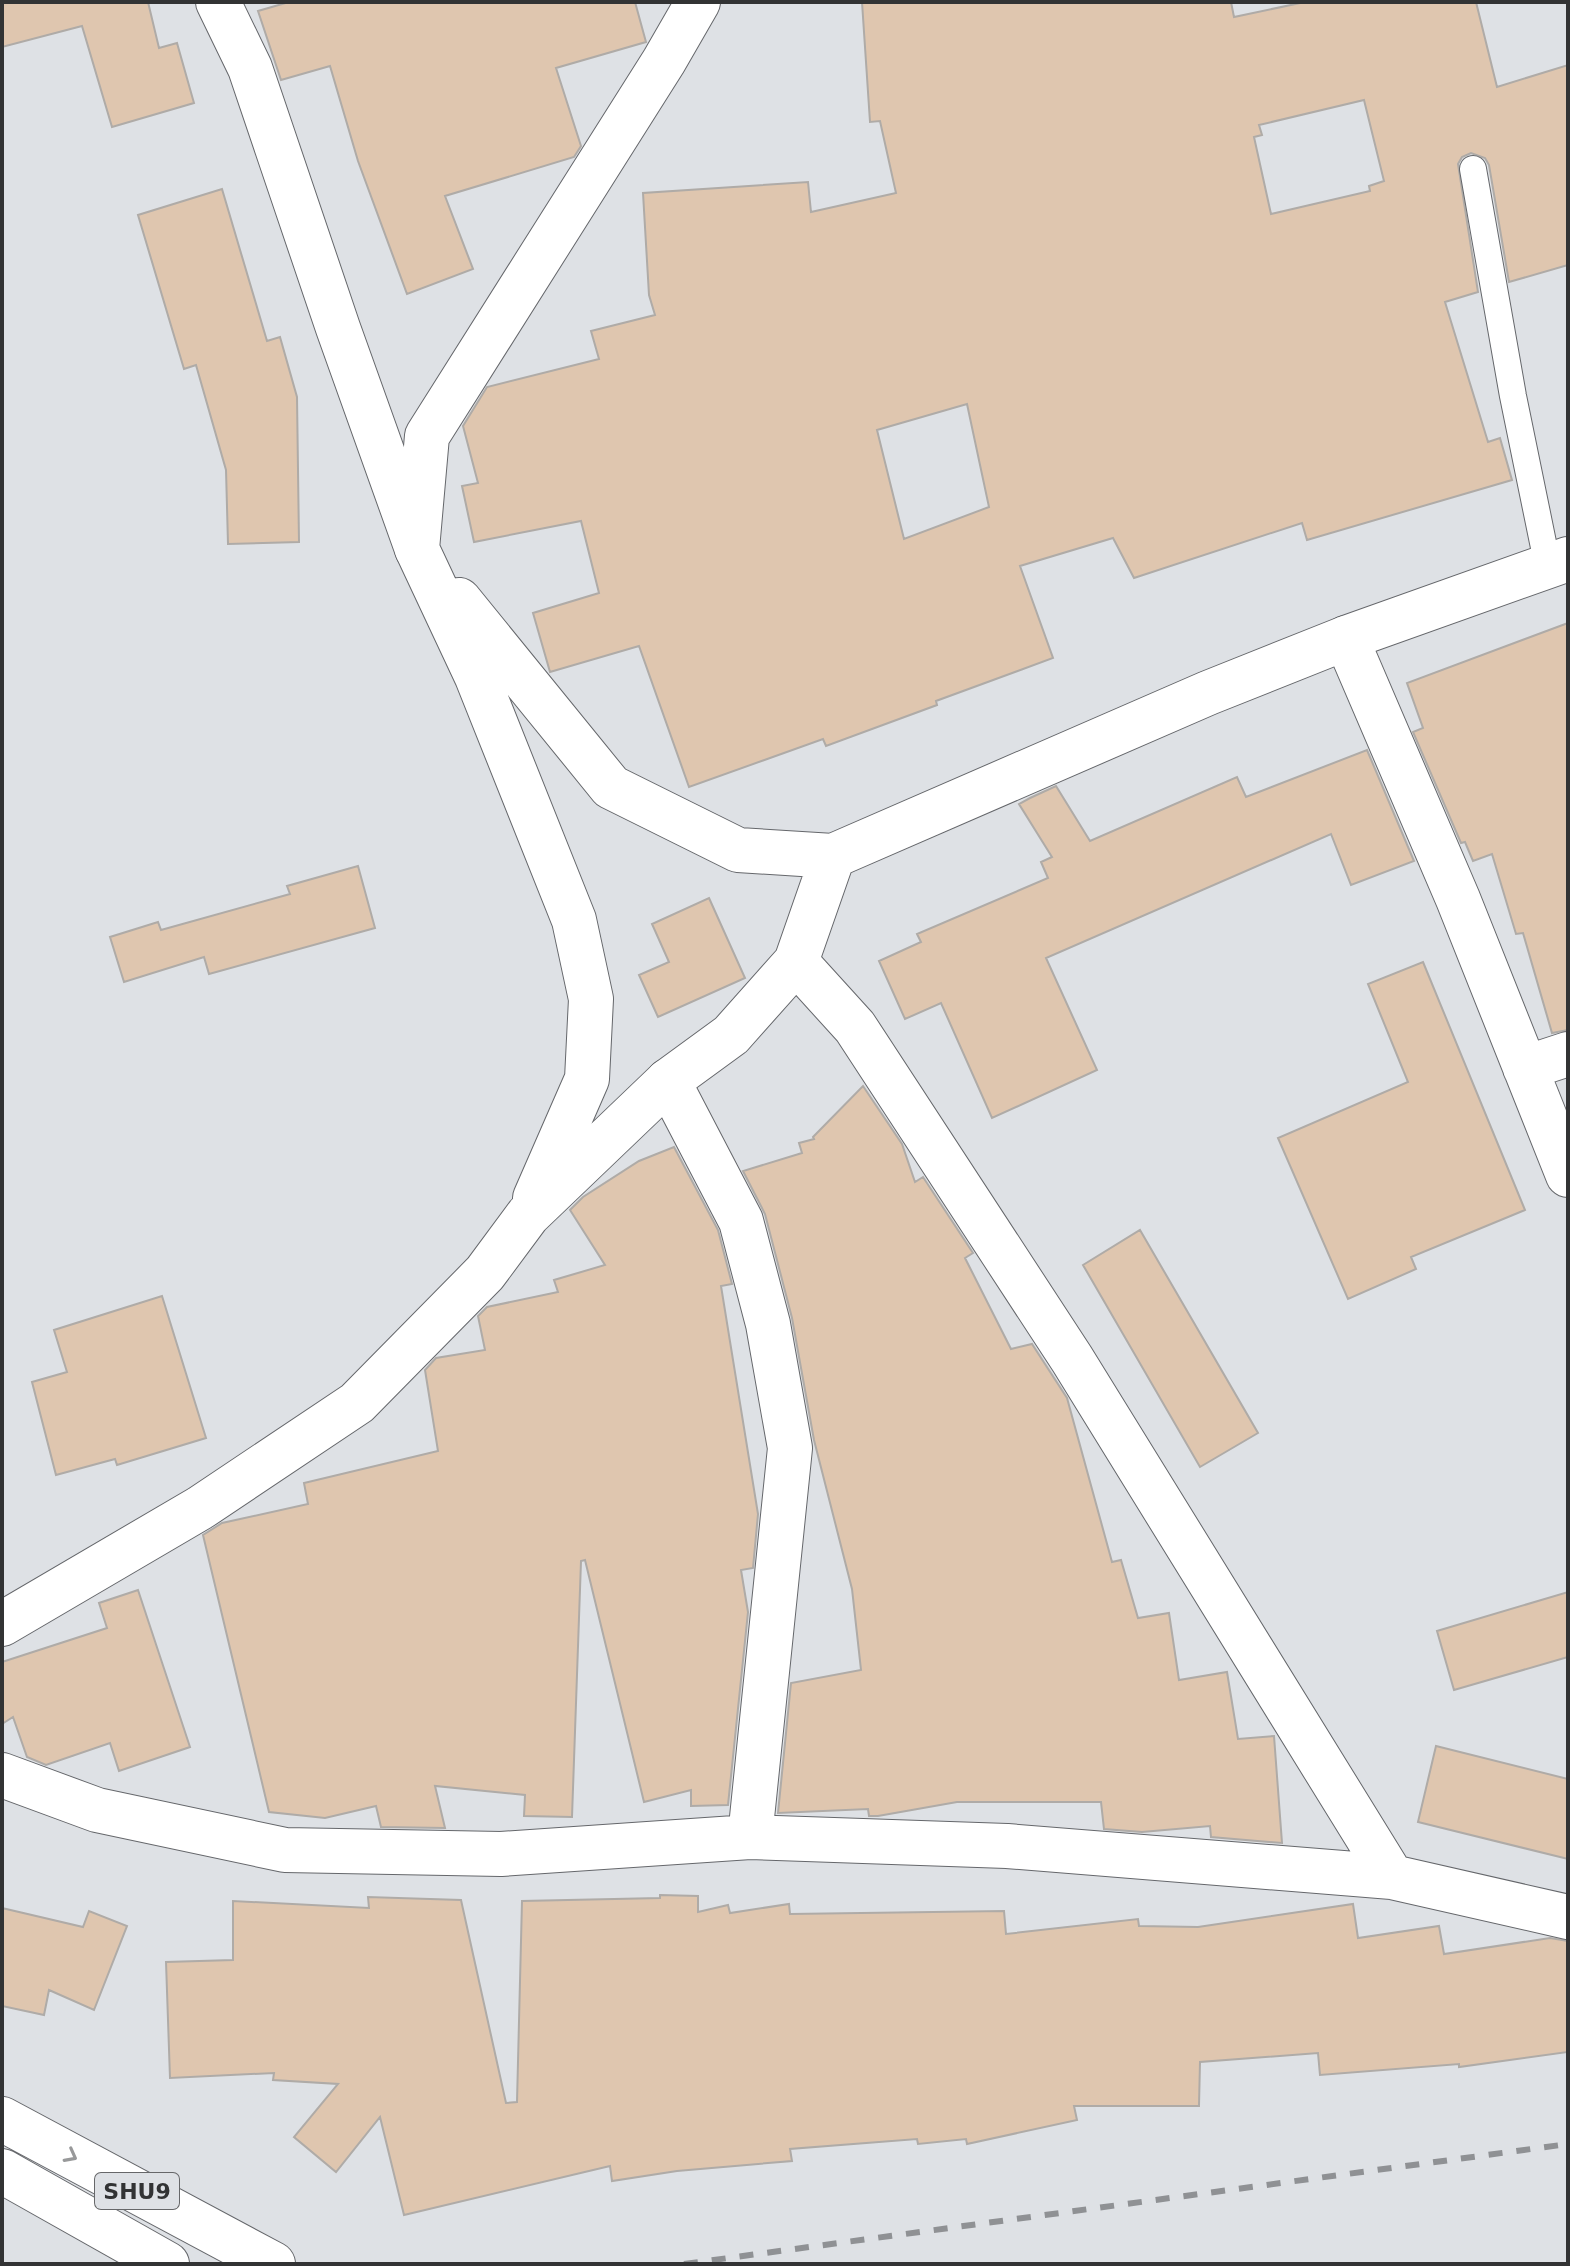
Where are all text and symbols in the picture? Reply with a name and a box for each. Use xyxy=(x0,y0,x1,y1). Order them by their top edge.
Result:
one-way arrow xyxy=(62,2146,77,2161)
road number: SHU9 xyxy=(95,2173,179,2209)

